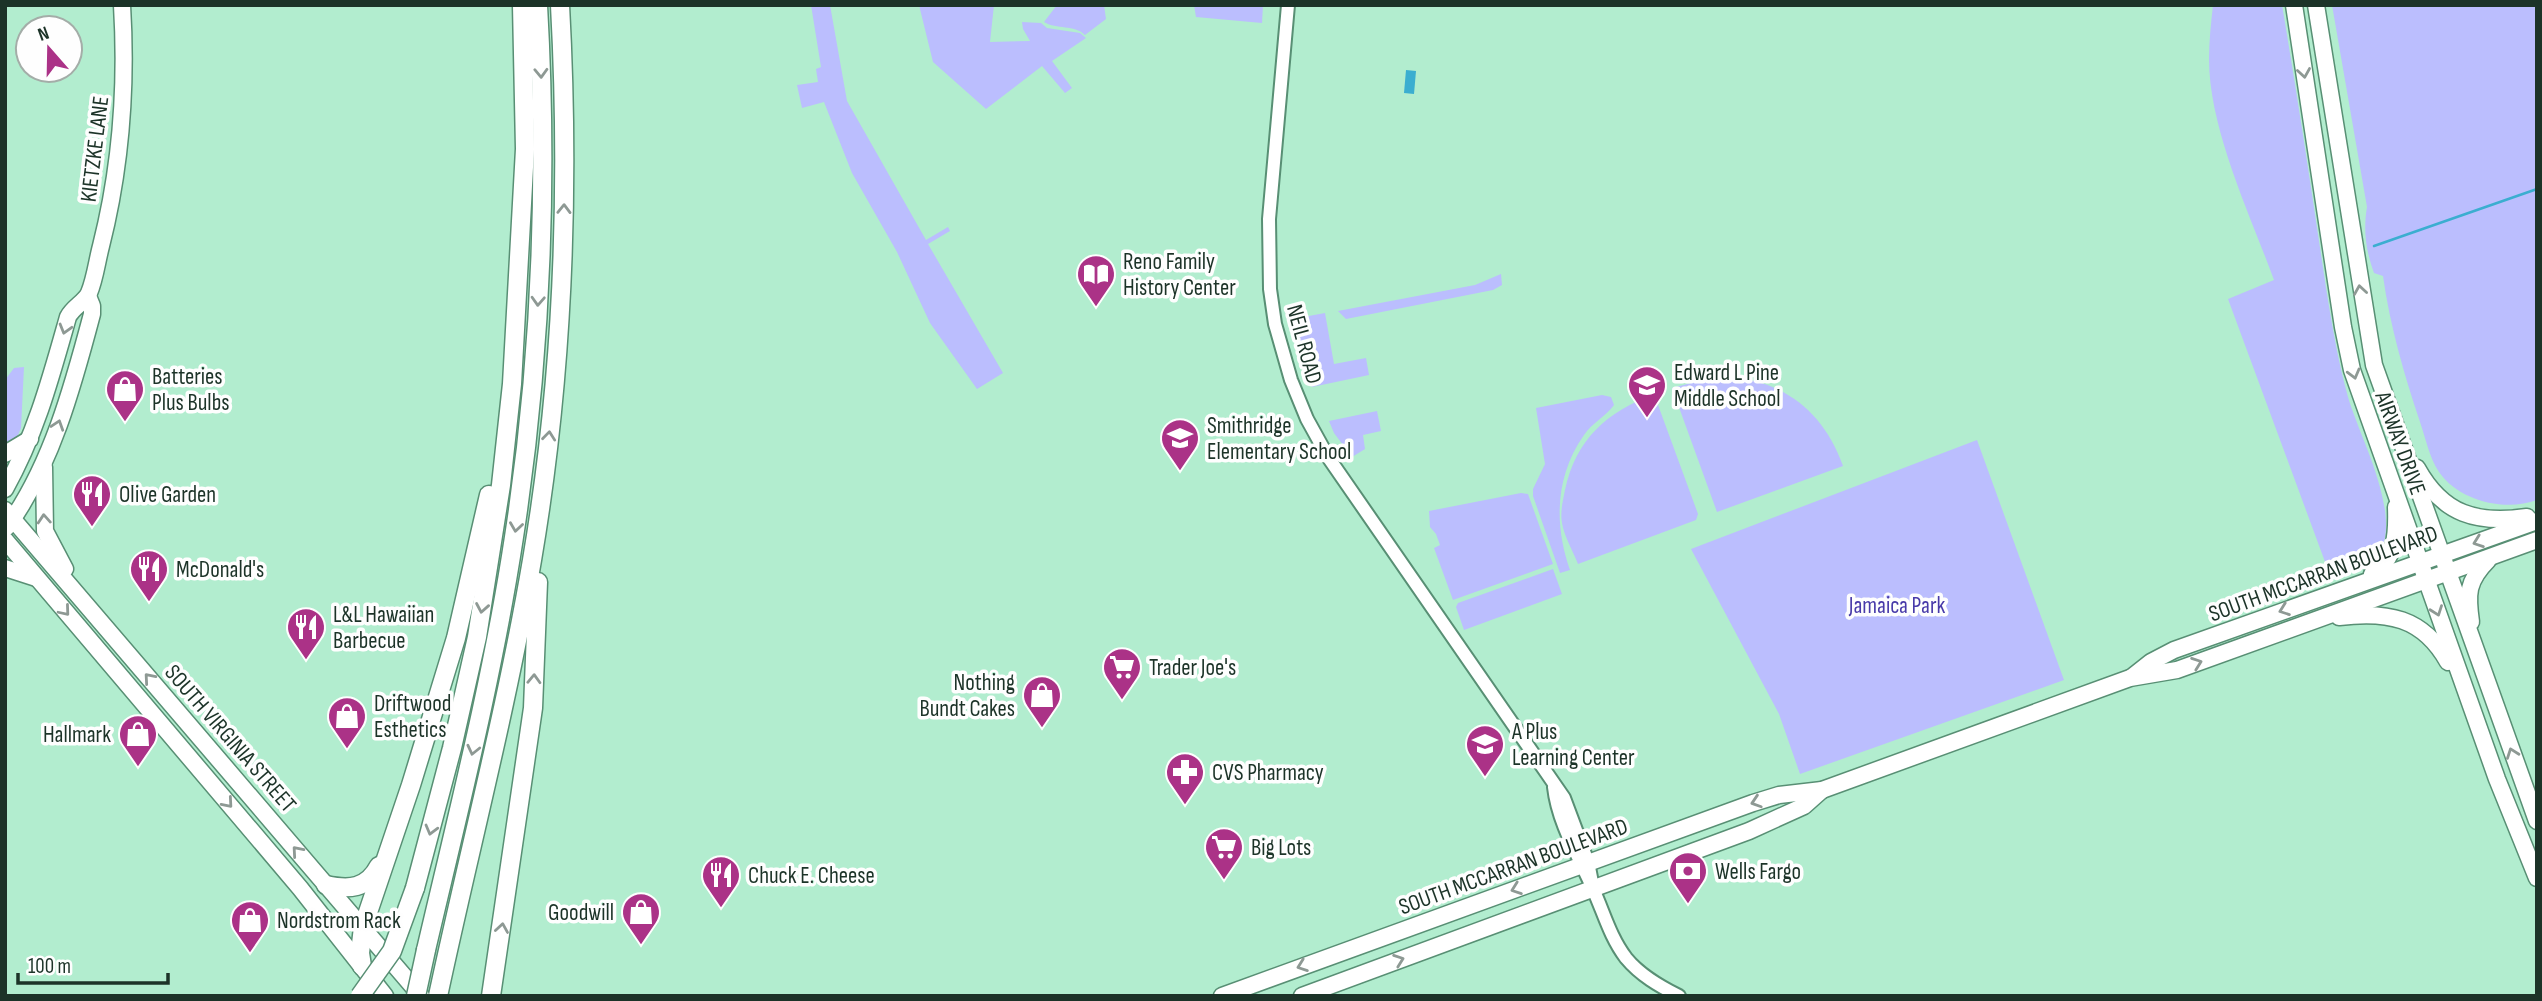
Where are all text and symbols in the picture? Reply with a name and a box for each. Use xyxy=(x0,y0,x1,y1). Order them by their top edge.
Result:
north arrow xyxy=(14,14,84,84)
text: N xyxy=(35,22,52,47)
one-way arrow xyxy=(2296,67,2311,79)
one-way arrow xyxy=(534,68,549,79)
street label: KIETZKE LANE xyxy=(75,95,115,204)
one-way arrow xyxy=(556,204,571,215)
place label: Reno Family History Center xyxy=(1123,248,1236,302)
library icon: Reno Family History Center xyxy=(1075,253,1117,308)
one-way arrow xyxy=(2353,284,2368,296)
one-way arrow xyxy=(531,296,546,307)
street label: NEIL ROAD xyxy=(1280,302,1328,387)
one-way arrow xyxy=(59,323,73,335)
place label: Edward L Pine Middle School xyxy=(1674,359,1781,413)
place label: Batteries Plus Bulbs xyxy=(152,363,229,417)
school or university icon: Edward L Pine Middle School xyxy=(1626,364,1668,419)
one-way arrow xyxy=(2345,367,2360,379)
shop icon: Batteries Plus Bulbs xyxy=(104,368,146,423)
street label: AIRWAY DRIVE xyxy=(2368,387,2432,499)
place label: Smithridge Elementary School xyxy=(1207,412,1351,466)
school or university icon: Smithridge Elementary School xyxy=(1159,417,1201,472)
one-way arrow xyxy=(50,420,64,432)
one-way arrow xyxy=(541,430,556,442)
restaurant icon: Olive Garden xyxy=(71,473,113,528)
place label: Olive Garden xyxy=(119,481,216,509)
one-way arrow xyxy=(37,513,52,524)
street label: SOUTH MCCARRAN BOULEVARD xyxy=(2205,519,2442,628)
one-way arrow xyxy=(509,521,524,533)
one-way arrow xyxy=(2473,534,2485,548)
restaurant icon: McDonald's xyxy=(128,548,170,603)
place label: McDonald's xyxy=(176,556,264,584)
park label: Jamaica Park xyxy=(1848,592,1945,620)
place label: L&L Hawaiian Barbecue xyxy=(333,601,434,655)
one-way arrow xyxy=(475,602,490,614)
one-way arrow xyxy=(2279,602,2291,616)
one-way arrow xyxy=(57,603,69,616)
one-way arrow xyxy=(2429,605,2443,617)
restaurant icon: L&L Hawaiian Barbecue xyxy=(285,606,327,661)
supermarket icon: Trader Joe's xyxy=(1101,646,1143,701)
place label: Trader Joe's xyxy=(1149,654,1236,682)
one-way arrow xyxy=(2190,657,2202,671)
street label: SOUTH VIRGINIA STREET xyxy=(158,659,302,818)
place label: Nothing Bundt Cakes xyxy=(920,669,1015,723)
one-way arrow xyxy=(145,673,157,686)
one-way arrow xyxy=(527,673,542,684)
shop icon: Nothing Bundt Cakes xyxy=(1021,674,1063,729)
place label: Driftwood Esthetics xyxy=(374,690,451,744)
shop icon: Driftwood Esthetics xyxy=(326,695,368,750)
shop icon: Hallmark xyxy=(117,713,159,768)
place label: A Plus Learning Center xyxy=(1511,718,1635,772)
place label: Hallmark xyxy=(43,721,111,749)
school or university icon: A Plus Learning Center xyxy=(1464,723,1506,778)
one-way arrow xyxy=(466,744,481,756)
one-way arrow xyxy=(2506,747,2520,759)
pharmacy icon: CVS Pharmacy xyxy=(1164,751,1206,806)
place label: CVS Pharmacy xyxy=(1212,759,1324,787)
one-way arrow xyxy=(1750,794,1762,808)
one-way arrow xyxy=(220,795,232,808)
street label: SOUTH MCCARRAN BOULEVARD xyxy=(1395,812,1632,921)
one-way arrow xyxy=(424,824,439,836)
supermarket icon: Big Lots xyxy=(1203,826,1245,881)
place label: Big Lots xyxy=(1251,834,1311,862)
one-way arrow xyxy=(293,846,305,859)
bank icon: Wells Fargo xyxy=(1667,850,1709,905)
restaurant icon: Chuck E. Cheese xyxy=(700,854,742,909)
place label: Wells Fargo xyxy=(1715,858,1801,886)
place label: Chuck E. Cheese xyxy=(748,862,875,890)
one-way arrow xyxy=(1510,881,1522,895)
shop icon: Goodwill xyxy=(620,891,662,946)
shop icon: Nordstrom Rack xyxy=(229,899,271,954)
place label: Goodwill xyxy=(548,899,614,927)
place label: Nordstrom Rack xyxy=(277,907,401,935)
one-way arrow xyxy=(494,922,509,934)
scale bar xyxy=(18,942,168,986)
text: 100 m xyxy=(28,954,71,979)
one-way arrow xyxy=(1392,954,1404,968)
one-way arrow xyxy=(1296,958,1308,972)

